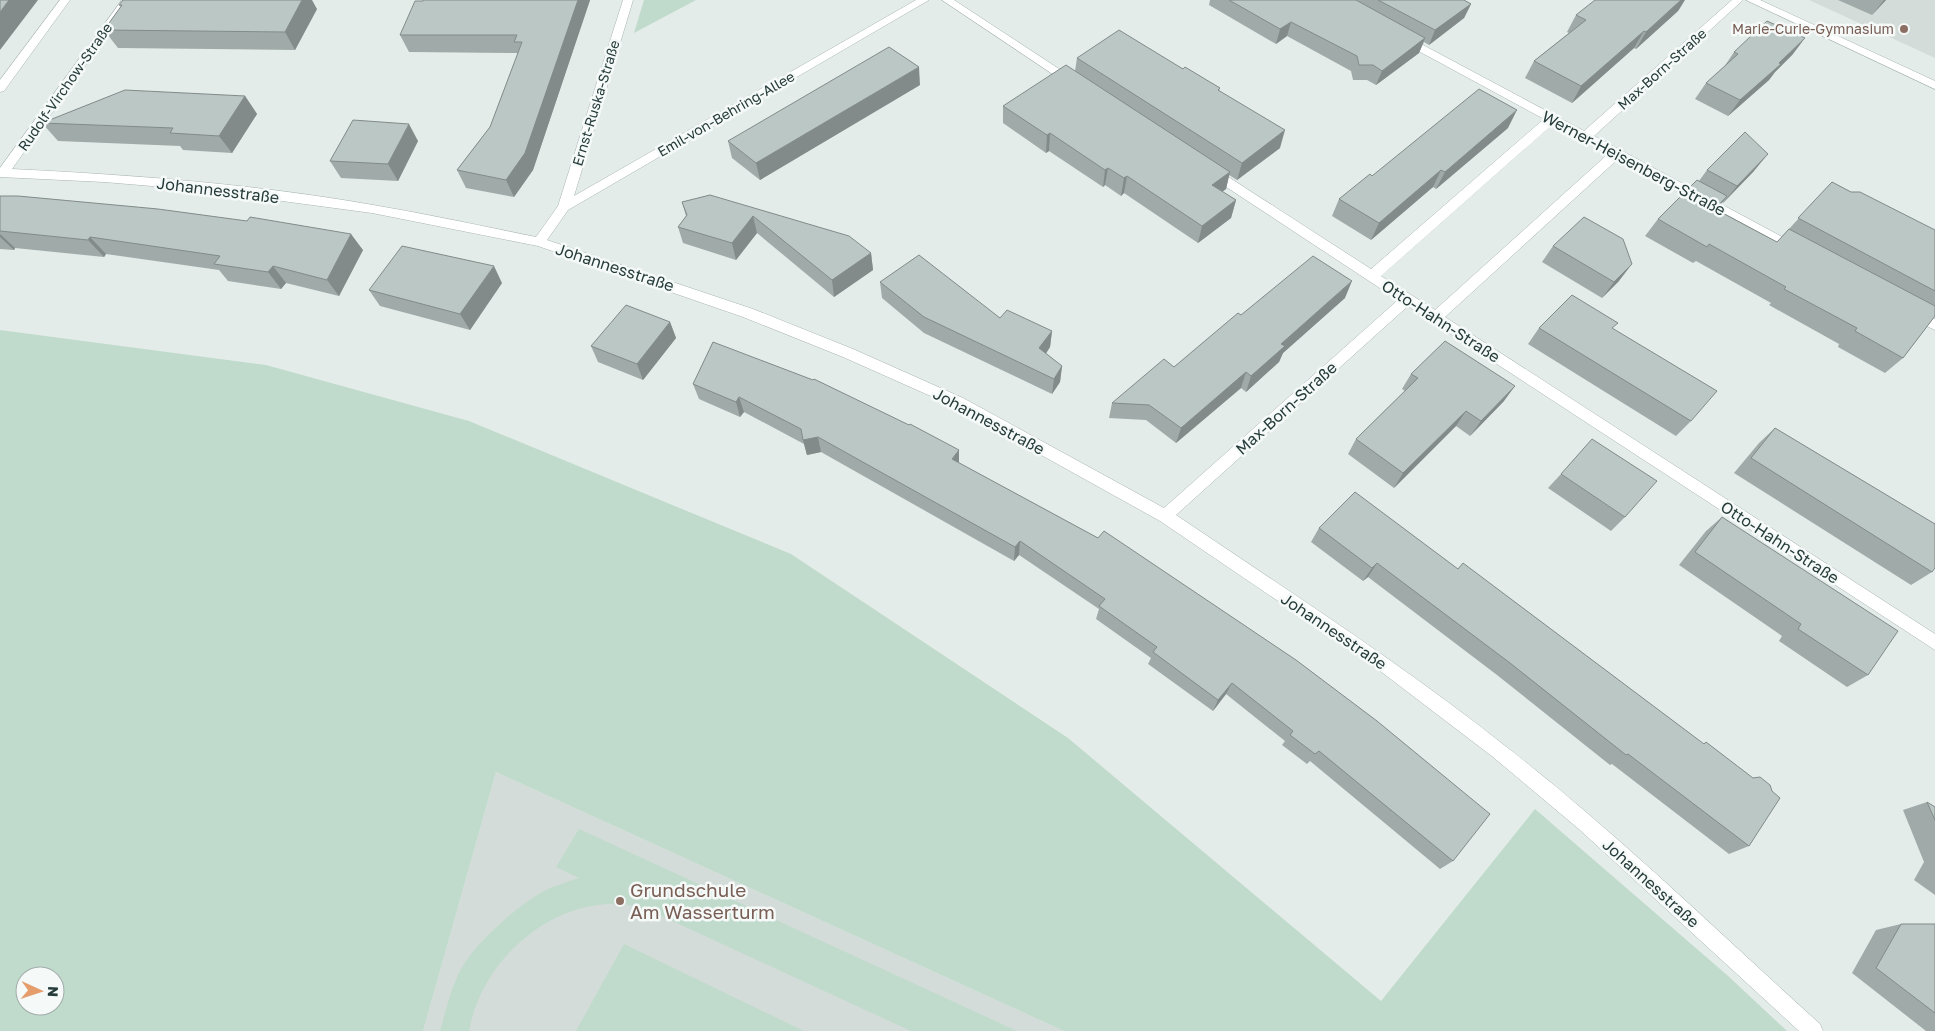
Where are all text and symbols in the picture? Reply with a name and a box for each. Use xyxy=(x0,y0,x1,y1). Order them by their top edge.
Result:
street label: Rudolf-Virchow-Straße xyxy=(14,19,115,154)
place label: Marie-Curie-Gymnasium xyxy=(1732,20,1894,37)
marker: Marie-Curie-Gymnasium xyxy=(1898,23,1910,35)
street label: Max-Born-Straße xyxy=(1614,24,1709,113)
street label: Ernst-Ruska-Straße xyxy=(568,38,623,168)
street label: Emil-von-Behring-Allee xyxy=(654,67,797,160)
street label: Werner-Heisenberg-Straße xyxy=(1539,106,1729,220)
street label: Johannesstraße xyxy=(156,173,280,207)
street label: Johannesstraße xyxy=(553,238,677,296)
street label: Otto-Hahn-Straße xyxy=(1378,275,1504,367)
street label: Max-Born-Straße xyxy=(1231,357,1341,459)
street label: Johannesstraße xyxy=(930,383,1048,459)
street label: Otto-Hahn-Straße xyxy=(1717,496,1843,588)
street label: Johannesstraße xyxy=(1277,588,1391,674)
street label: Johannesstraße xyxy=(1598,834,1704,932)
place label: Grundschule Am Wasserturm xyxy=(630,878,775,923)
marker: Grundschule Am Wasserturm xyxy=(614,895,626,907)
north arrow xyxy=(15,966,65,1016)
text: N xyxy=(45,986,62,997)

